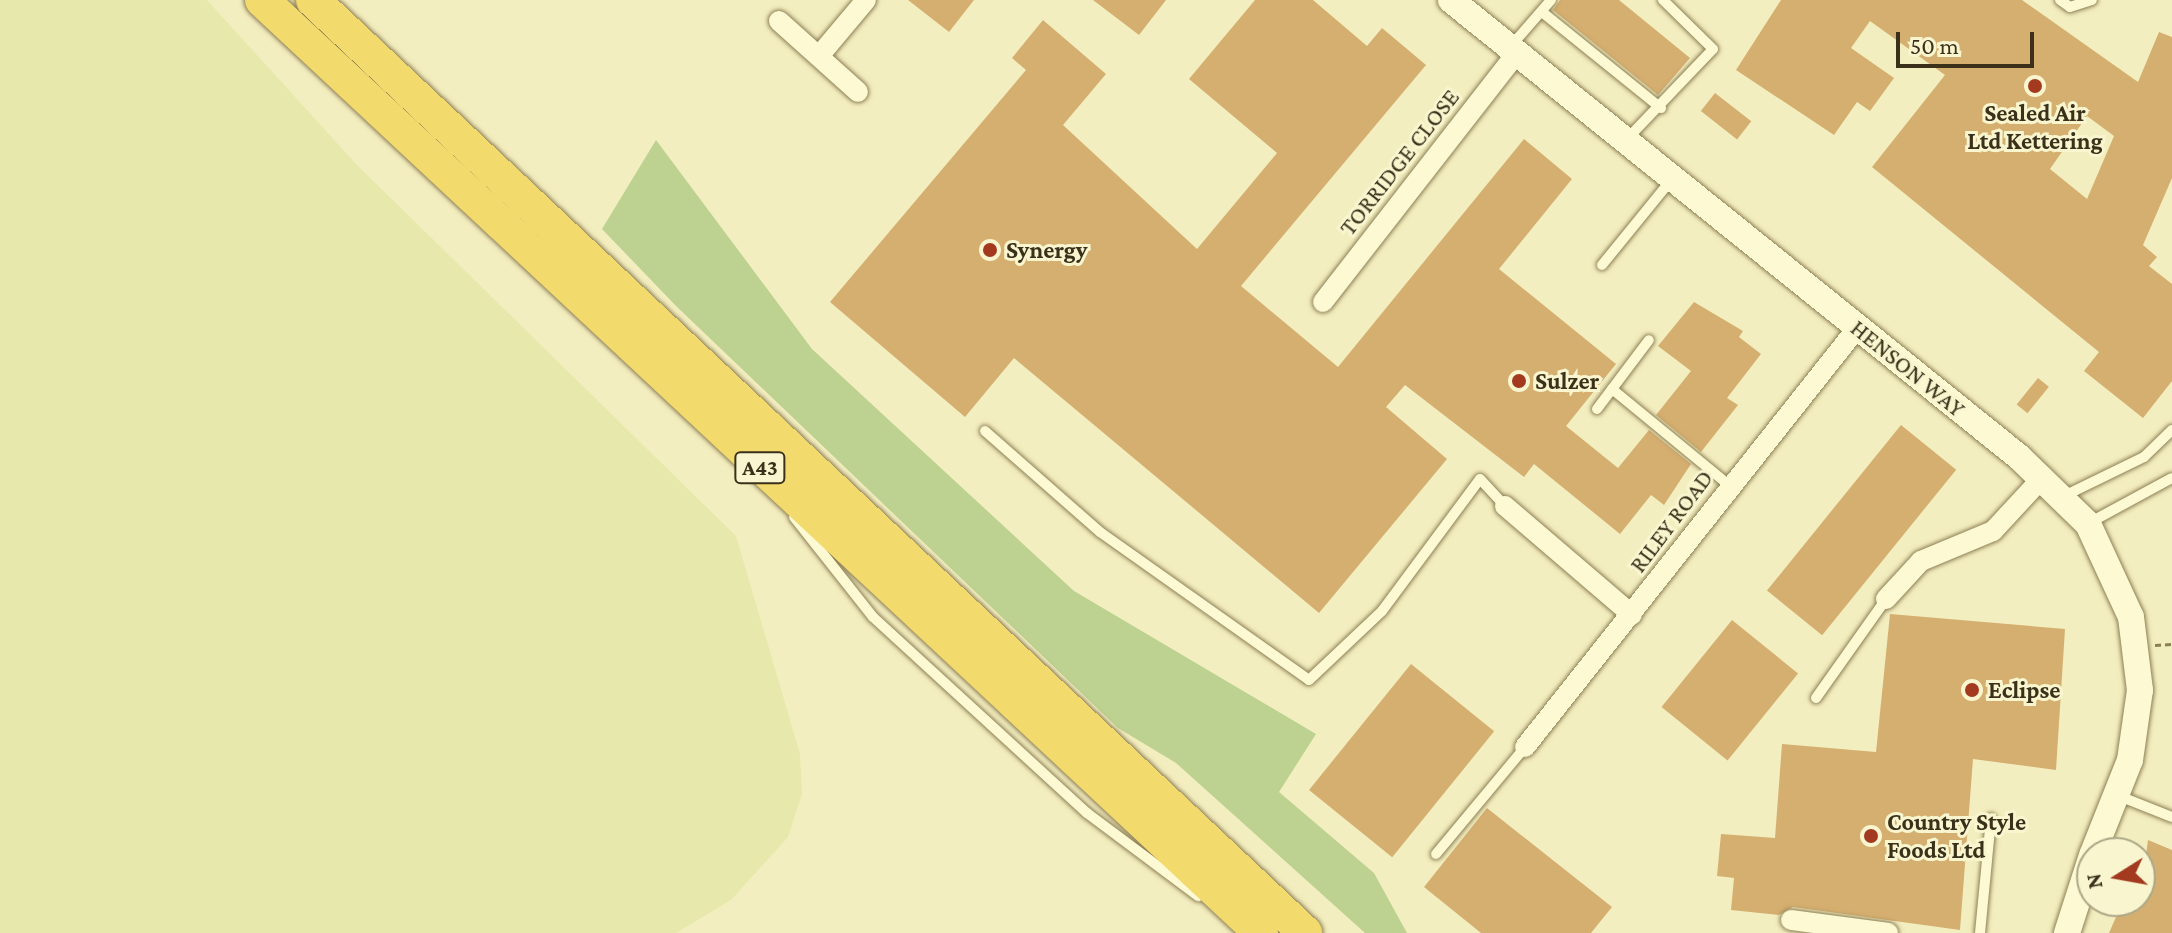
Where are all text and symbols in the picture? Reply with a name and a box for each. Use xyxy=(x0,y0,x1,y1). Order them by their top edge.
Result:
scale bar xyxy=(1900,16,2038,66)
text: 50 m xyxy=(1910,32,1959,59)
marker: Sealed Air Ltd Kettering xyxy=(2026,77,2044,95)
street label: TORRIDGE CLOSE xyxy=(1333,83,1465,241)
place label: Sealed Air Ltd Kettering xyxy=(1967,99,2103,155)
place label: Synergy xyxy=(1006,236,1087,264)
marker: Synergy xyxy=(981,241,999,259)
street label: HENSON WAY xyxy=(1845,313,1971,423)
place label: Sulzer xyxy=(1535,367,1599,395)
marker: Sulzer xyxy=(1510,372,1528,390)
road number: A43 xyxy=(734,450,786,486)
street label: RILEY ROAD xyxy=(1623,464,1719,578)
place label: Eclipse xyxy=(1988,676,2060,704)
marker: Eclipse xyxy=(1963,681,1981,699)
place label: Country Style Foods Ltd xyxy=(1887,808,2026,864)
marker: Country Style Foods Ltd xyxy=(1862,827,1880,845)
north arrow xyxy=(2076,837,2156,917)
text: N xyxy=(2080,872,2108,891)

